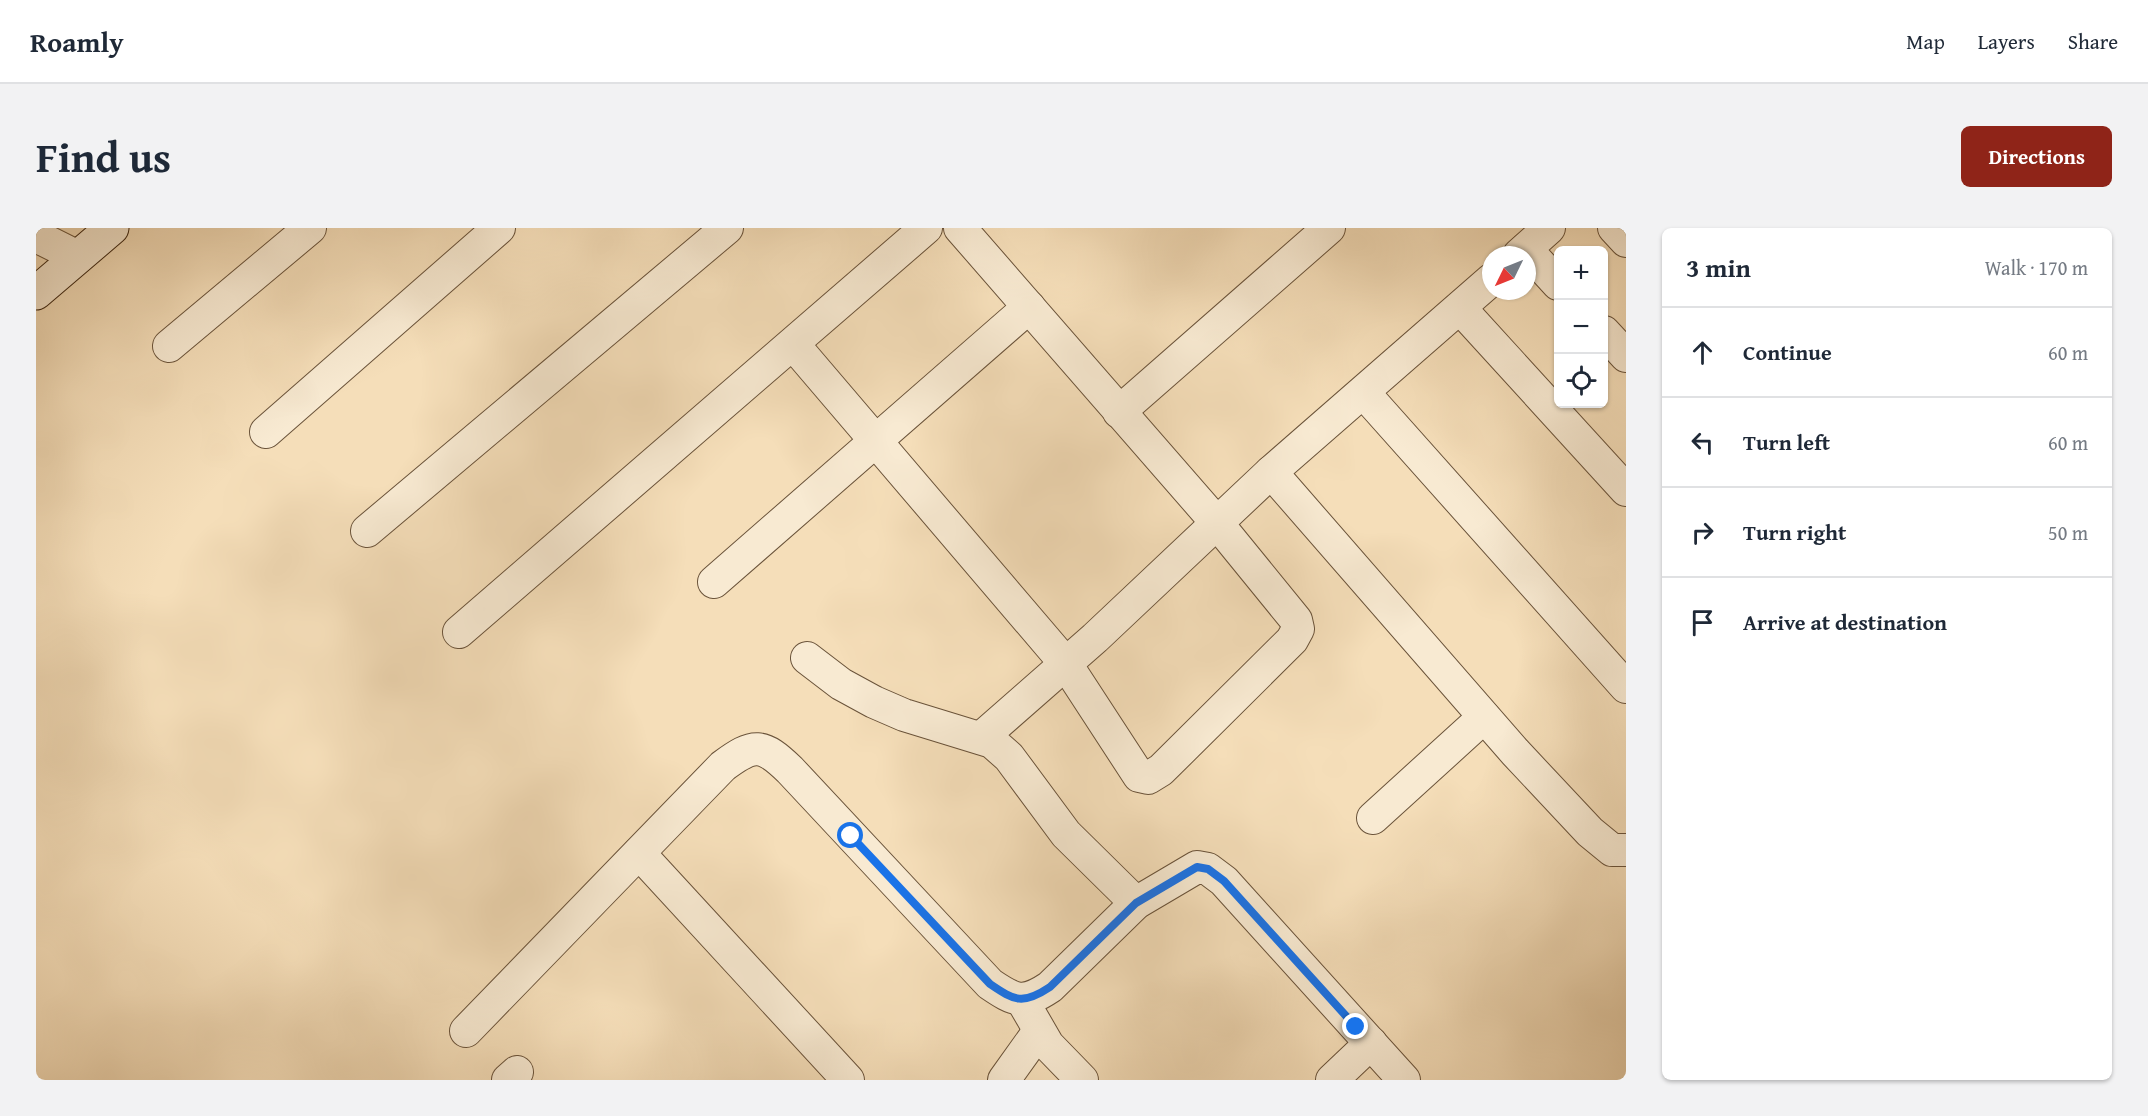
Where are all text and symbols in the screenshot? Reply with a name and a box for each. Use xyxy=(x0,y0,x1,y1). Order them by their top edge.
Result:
text: Roamly xyxy=(30,21,124,62)
text: Map xyxy=(1906,26,1945,57)
text: Layers xyxy=(1978,26,2035,57)
text: Share xyxy=(2068,26,2118,57)
text: Find us xyxy=(36,126,171,187)
button: Directions xyxy=(1961,126,2112,187)
north arrow xyxy=(1482,246,1536,300)
map controls xyxy=(1554,246,1608,408)
button: + xyxy=(1554,246,1608,300)
text: 3 min xyxy=(1686,248,1751,287)
text: Walk · 170 m xyxy=(1985,253,2088,282)
button: − xyxy=(1554,300,1608,354)
icon: ahead xyxy=(1686,336,1719,369)
text: Continue xyxy=(1743,336,1832,368)
text: 60 m xyxy=(2048,338,2088,367)
button: locate xyxy=(1554,354,1608,408)
icon: left xyxy=(1686,426,1719,459)
text: Turn left xyxy=(1743,426,1830,458)
text: 60 m xyxy=(2048,428,2088,457)
icon: right xyxy=(1686,516,1719,549)
text: Turn right xyxy=(1743,516,1846,548)
text: 50 m xyxy=(2048,518,2088,547)
icon: arrive xyxy=(1686,606,1719,639)
text: Arrive at destination xyxy=(1743,606,1947,638)
route start xyxy=(837,822,863,848)
route end xyxy=(1342,1013,1368,1039)

